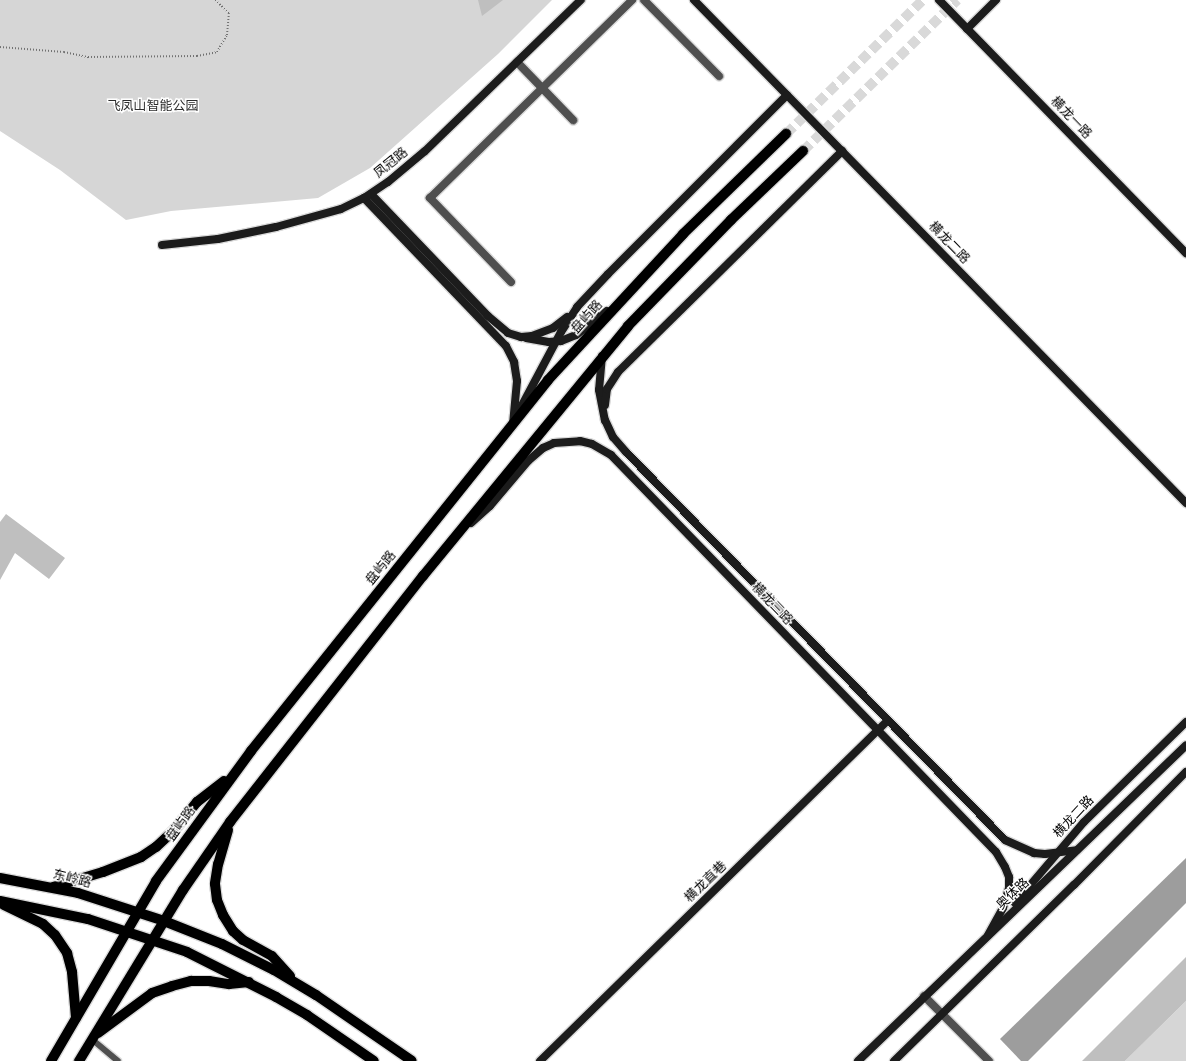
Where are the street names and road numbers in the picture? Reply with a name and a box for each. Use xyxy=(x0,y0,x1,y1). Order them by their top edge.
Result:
street label: 横龙一路 xyxy=(1047,94,1095,142)
street label: 凤冠路 xyxy=(371,145,411,181)
street label: 横龙二路 xyxy=(925,219,973,267)
street label: 盘屿路 xyxy=(568,297,606,337)
street label: 盘屿路 xyxy=(363,548,399,588)
street label: 横龙三路 xyxy=(748,580,796,628)
street label: 横龙二路 xyxy=(1051,793,1097,841)
street label: 盘屿路 xyxy=(163,804,199,844)
street label: 横龙直巷 xyxy=(682,858,730,906)
street label: 东岭路 xyxy=(51,867,93,891)
street label: 奥体路 xyxy=(993,875,1033,913)

